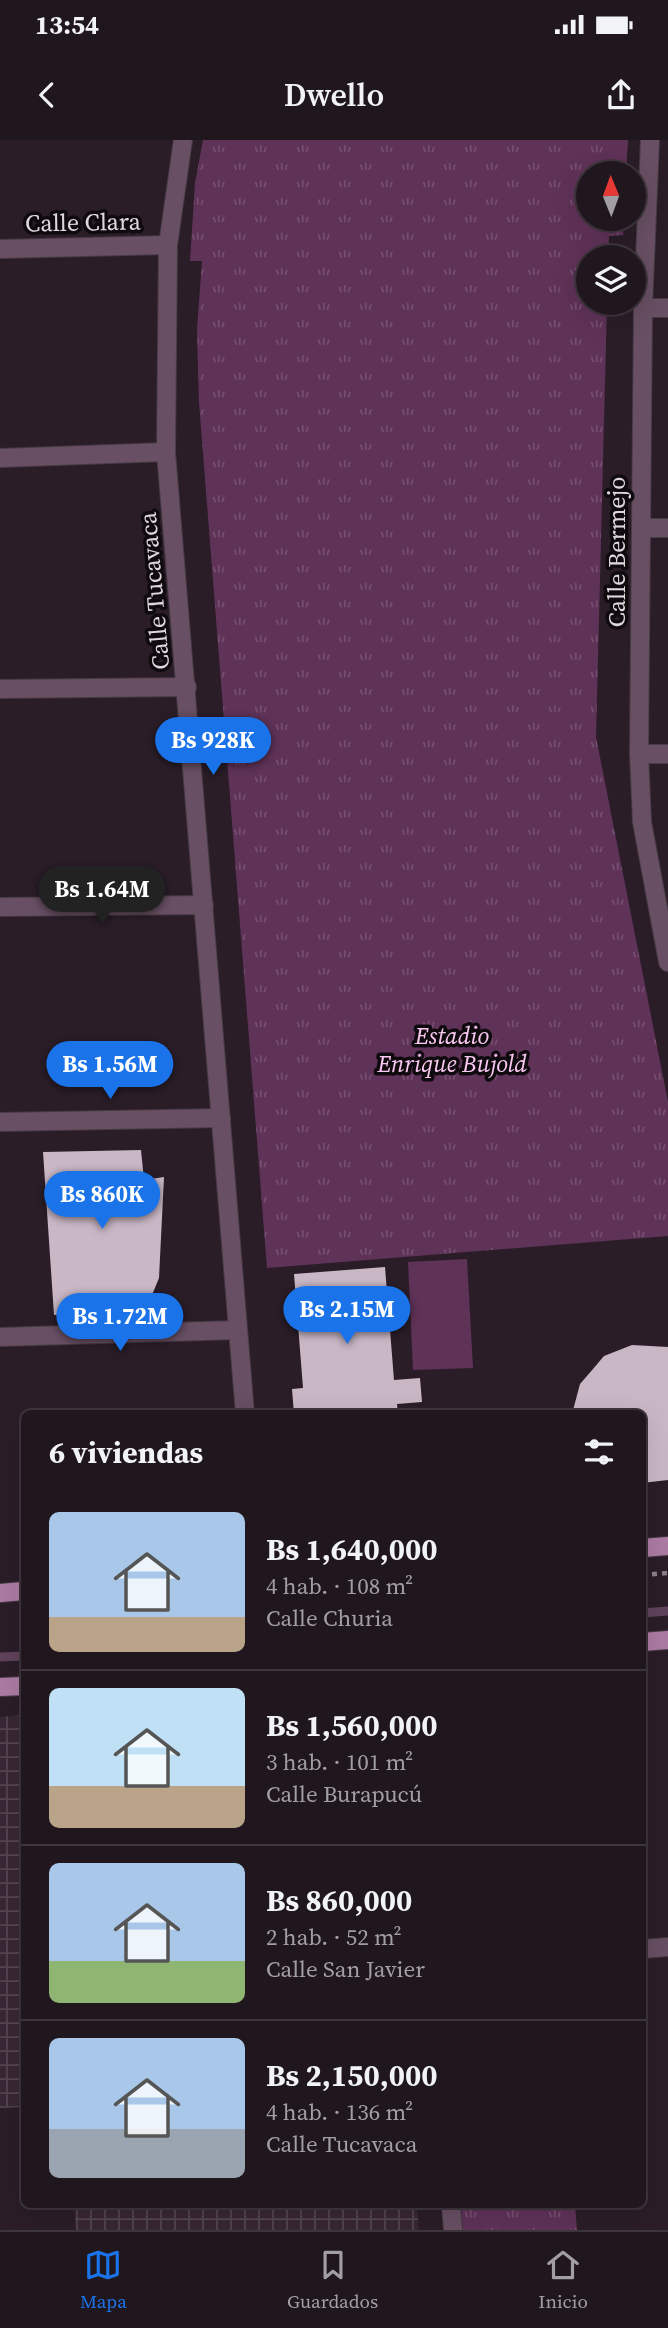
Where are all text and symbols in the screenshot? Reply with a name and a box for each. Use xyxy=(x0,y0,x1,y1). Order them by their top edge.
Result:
text: 13:54 xyxy=(35,7,99,43)
text: Dwello xyxy=(284,73,384,117)
icon: back xyxy=(28,76,66,114)
icon: share xyxy=(602,76,640,114)
north arrow xyxy=(576,161,646,231)
map controls xyxy=(576,161,646,315)
street label: Calle Clara xyxy=(25,204,142,240)
button: layers xyxy=(576,245,646,315)
street label: Calle Bermejo xyxy=(600,477,633,627)
street label: Calle Tucavaca xyxy=(131,510,177,671)
pin: Bs 928K xyxy=(148,718,278,777)
text: Bs 928K xyxy=(171,724,255,756)
pin: Bs 1.64M xyxy=(30,866,174,926)
text: Bs 1.64M xyxy=(54,873,150,905)
park label: Estadio Enrique Bujold xyxy=(376,1019,527,1080)
pin: Bs 1.56M xyxy=(38,1042,182,1101)
text: Bs 1.56M xyxy=(62,1048,158,1080)
pin: Bs 860K xyxy=(37,1172,167,1231)
text: Bs 860K xyxy=(60,1178,144,1210)
pin: Bs 2.15M xyxy=(275,1286,419,1346)
text: Bs 2.15M xyxy=(299,1293,395,1325)
pin: Bs 1.72M xyxy=(48,1294,192,1353)
text: Bs 1.72M xyxy=(72,1300,168,1332)
text: 6 viviendas xyxy=(49,1432,203,1473)
icon: filters xyxy=(580,1433,618,1471)
text: Bs 1,640,000 xyxy=(266,1529,437,1570)
icon: home xyxy=(105,1540,189,1624)
text: 4 hab. · 108 m² xyxy=(266,1570,413,1602)
text: Calle Churia xyxy=(266,1602,393,1634)
text: Bs 1,560,000 xyxy=(266,1705,437,1746)
icon: home xyxy=(105,1716,189,1800)
text: 3 hab. · 101 m² xyxy=(266,1746,413,1778)
text: Calle Burapucú xyxy=(266,1778,422,1810)
text: Bs 860,000 xyxy=(266,1880,412,1921)
icon: home xyxy=(105,1891,189,1975)
text: 2 hab. · 52 m² xyxy=(266,1921,402,1953)
text: Calle San Javier xyxy=(266,1953,425,1985)
text: Bs 2,150,000 xyxy=(266,2055,437,2096)
icon: home xyxy=(105,2066,189,2150)
text: 4 hab. · 136 m² xyxy=(266,2096,413,2128)
text: Calle Tucavaca xyxy=(266,2128,417,2160)
tab: Mapa xyxy=(80,2246,127,2314)
tab: Guardados xyxy=(287,2246,378,2314)
tab: Inicio xyxy=(538,2246,588,2314)

